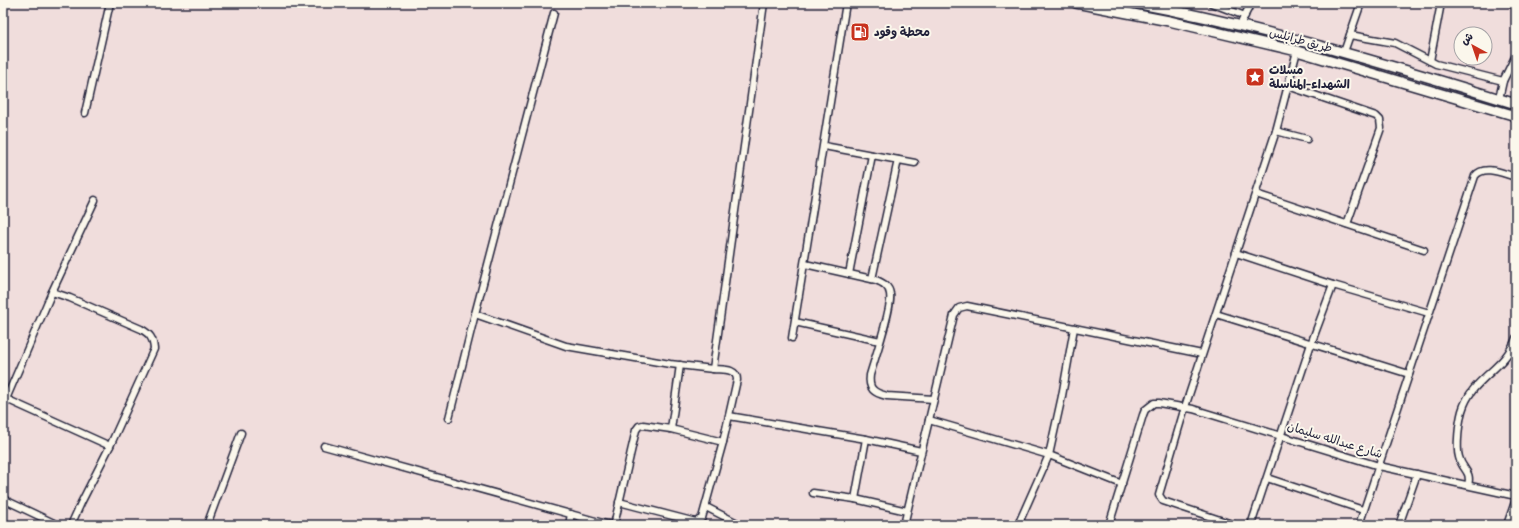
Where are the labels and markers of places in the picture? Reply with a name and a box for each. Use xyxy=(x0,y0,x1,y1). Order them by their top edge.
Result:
fuel station icon: محطة وقود xyxy=(849,21,871,43)
place label: محطة وقود xyxy=(874,25,930,40)
place label: مسلات الشهداء-المناسلة xyxy=(1269,63,1350,92)
place icon: مسلات الشهداء-المناسلة xyxy=(1244,66,1266,88)

